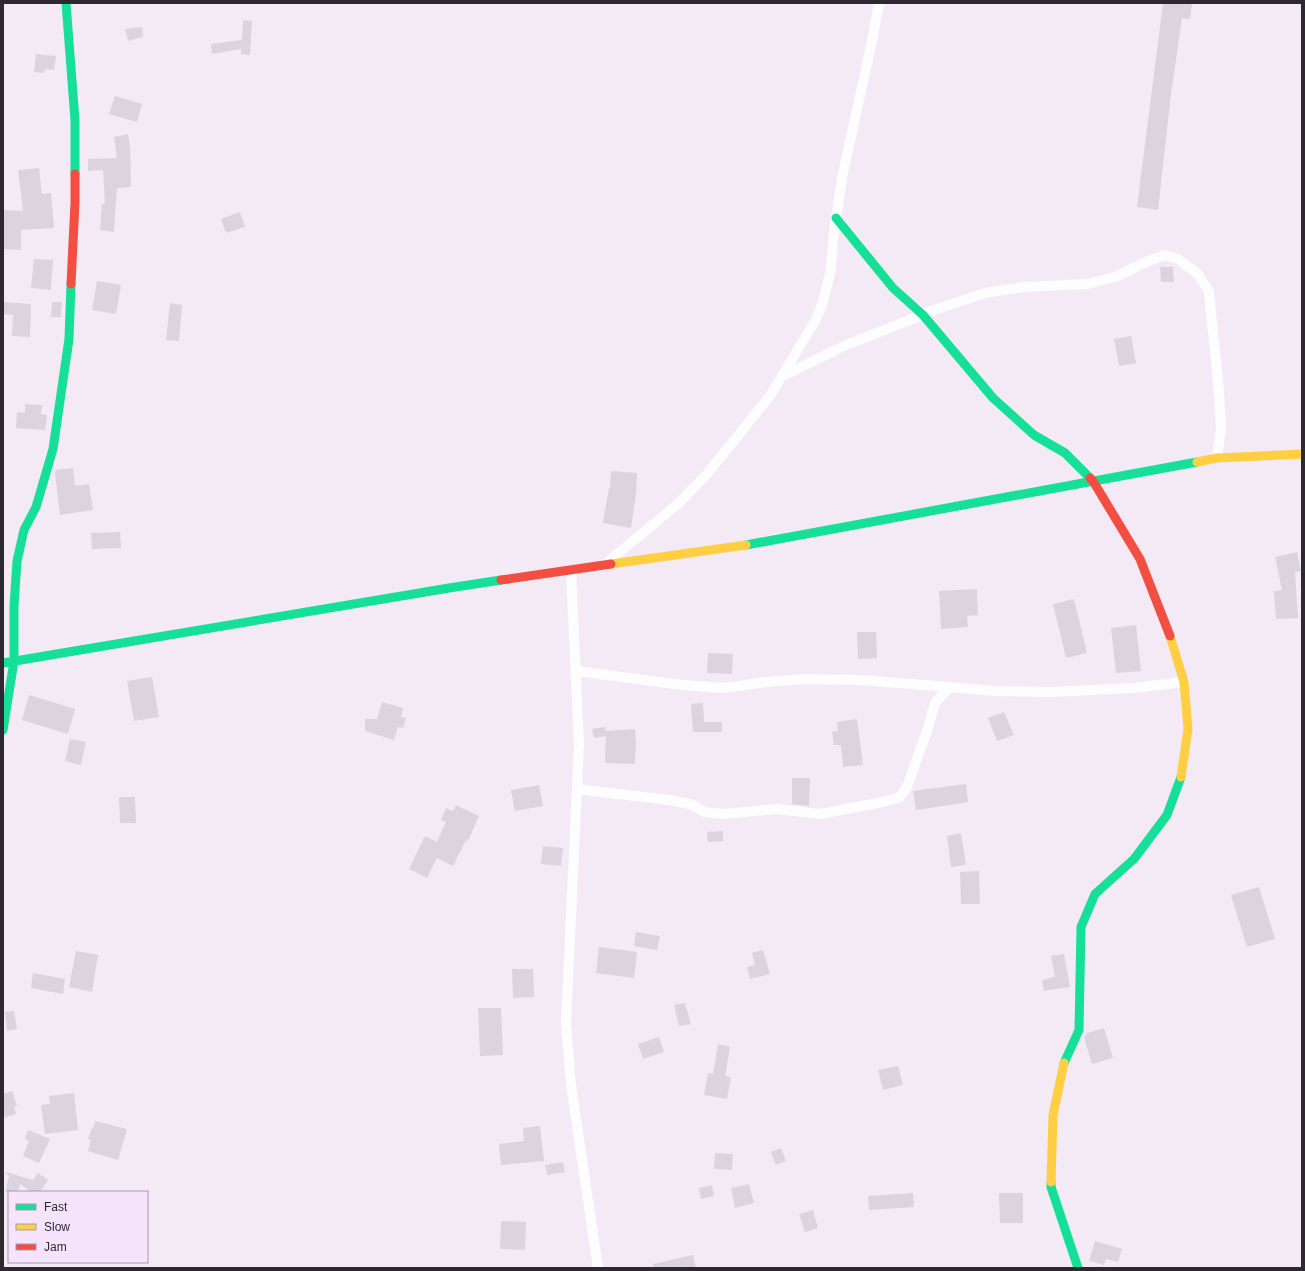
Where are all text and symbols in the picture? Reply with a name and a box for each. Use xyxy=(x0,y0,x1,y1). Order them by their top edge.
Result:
legend xyxy=(8,1191,148,1263)
text: Fast xyxy=(44,1200,68,1214)
text: Slow xyxy=(44,1220,70,1234)
text: Jam xyxy=(44,1240,67,1254)

